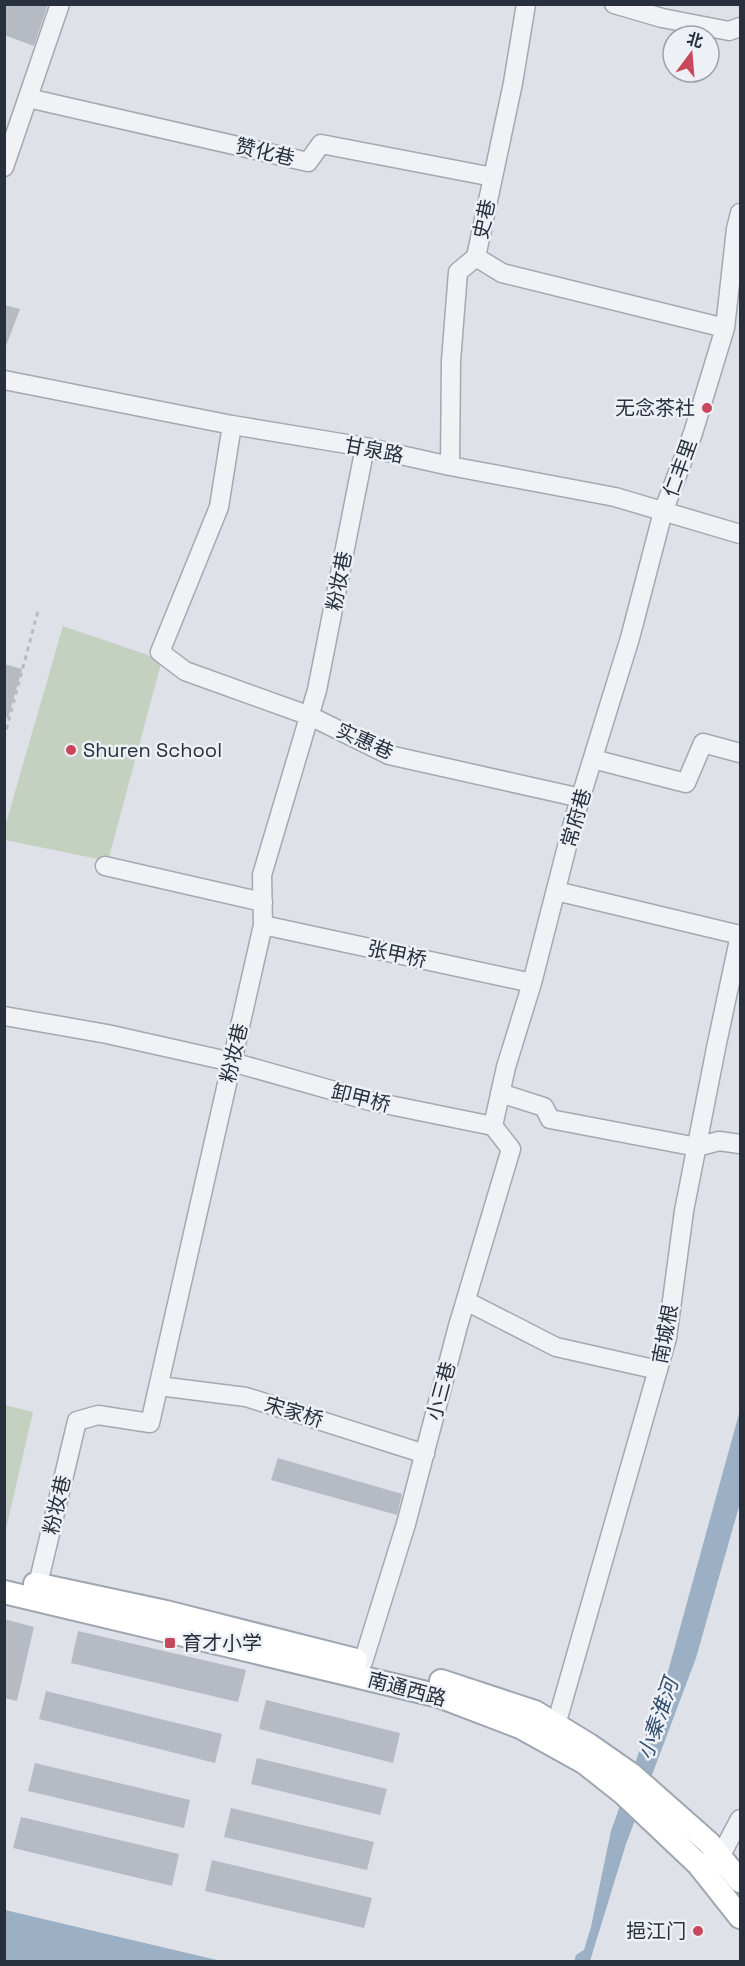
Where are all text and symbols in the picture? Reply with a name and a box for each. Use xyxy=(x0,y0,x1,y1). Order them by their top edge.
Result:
north arrow xyxy=(661,24,721,84)
text: 北 xyxy=(684,28,706,52)
street label: 赞化巷 xyxy=(233,133,297,171)
street label: 史巷 xyxy=(467,197,501,241)
place label: 无念茶社 xyxy=(615,395,695,421)
marker: 无念茶社 xyxy=(700,401,714,415)
street label: 甘泉路 xyxy=(342,432,406,468)
street label: 仁丰里 xyxy=(658,435,702,501)
street label: 粉妆巷 xyxy=(321,549,357,613)
street label: 实惠巷 xyxy=(332,717,398,765)
place label: Shuren School xyxy=(83,737,222,763)
marker: Shuren School xyxy=(64,743,78,757)
street label: 常府巷 xyxy=(555,786,597,850)
street label: 张甲桥 xyxy=(365,935,429,973)
street label: 粉妆巷 xyxy=(215,1021,253,1085)
street label: 卸甲桥 xyxy=(329,1078,393,1118)
street label: 南城根 xyxy=(647,1302,683,1366)
street label: 小三巷 xyxy=(421,1359,461,1423)
street label: 宋家桥 xyxy=(262,1391,326,1433)
street label: 粉妆巷 xyxy=(38,1473,76,1537)
place label: 育才小学 xyxy=(182,1630,262,1656)
marker: 育才小学 xyxy=(163,1636,177,1650)
street label: 南通西路 xyxy=(365,1666,449,1712)
water label: 小秦淮河 xyxy=(631,1671,685,1763)
place label: 挹江门 xyxy=(626,1918,686,1944)
marker: 挹江门 xyxy=(691,1924,705,1938)

